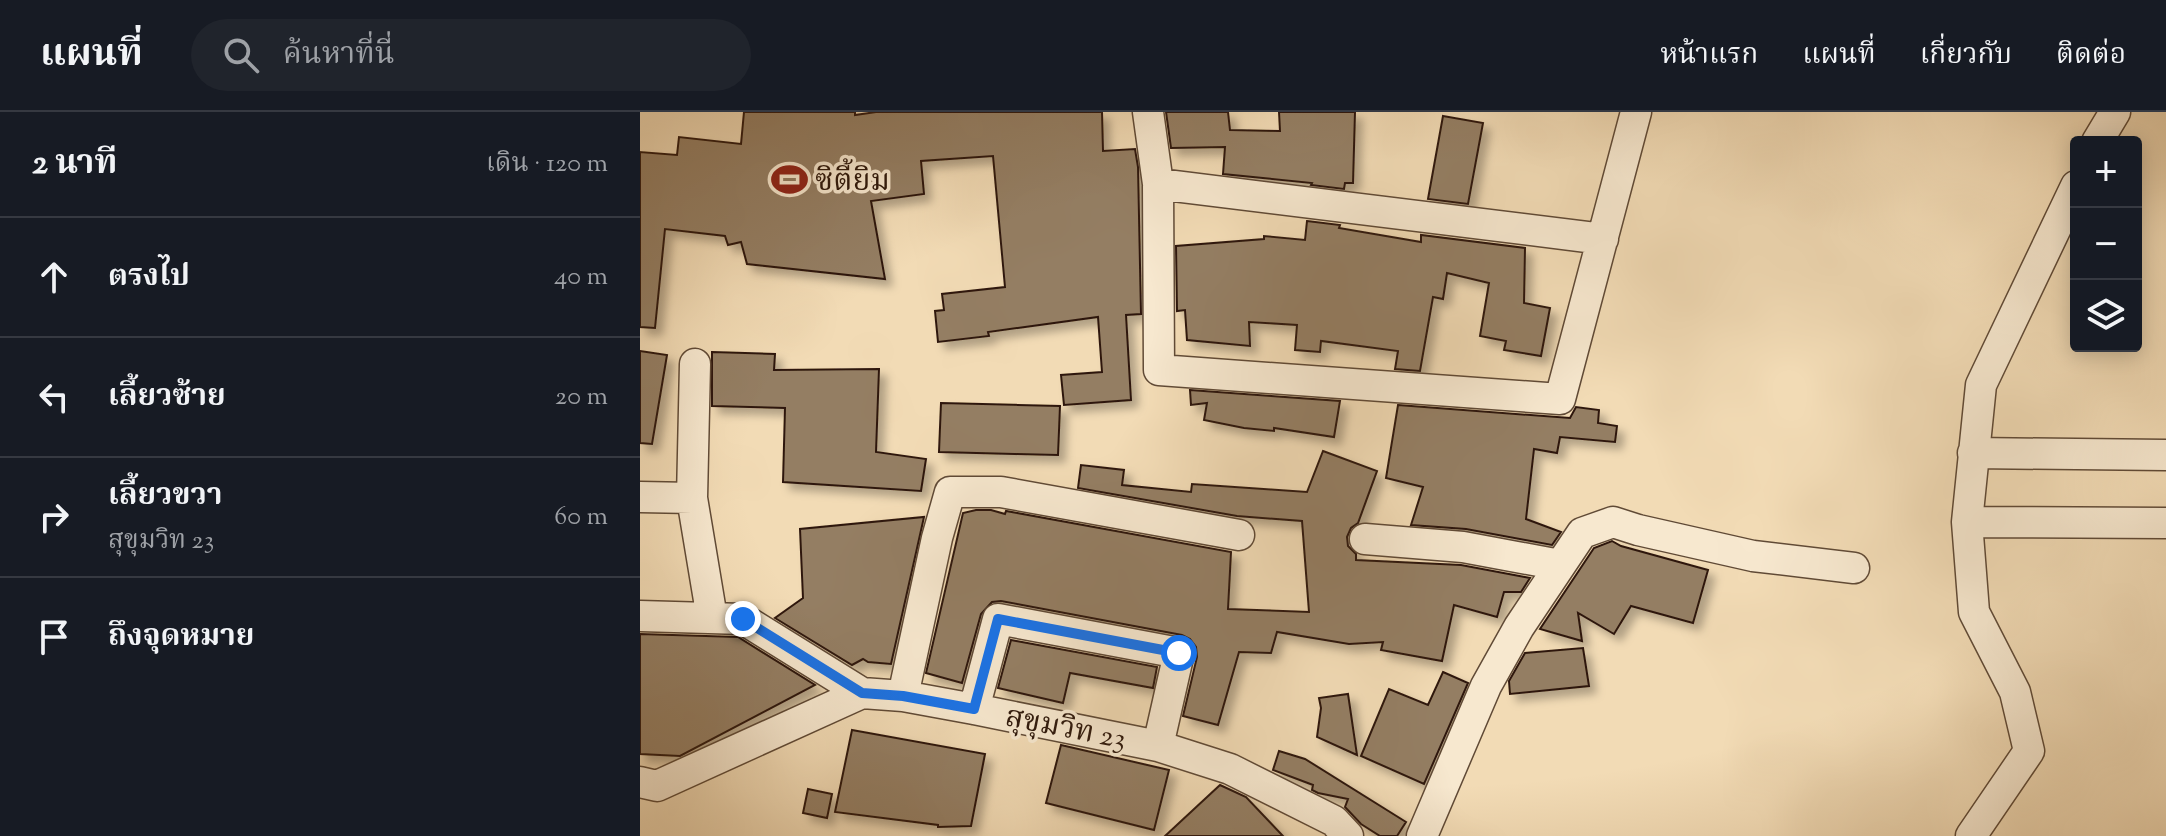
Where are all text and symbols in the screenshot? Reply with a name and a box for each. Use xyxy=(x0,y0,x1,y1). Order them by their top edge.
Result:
search box xyxy=(191,19,751,91)
text: แผนที่ xyxy=(40,29,143,83)
icon: search xyxy=(219,33,263,77)
text: ค้นหาที่นี่ xyxy=(283,34,395,77)
text: หน้าแรก xyxy=(1660,36,1758,76)
text: แผนที่ xyxy=(1802,36,1876,76)
text: เกี่ยวกับ xyxy=(1920,36,2012,76)
text: ติดต่อ xyxy=(2056,36,2126,76)
map controls xyxy=(2070,136,2142,352)
button: + xyxy=(2070,136,2142,208)
text: 2 นาที xyxy=(32,140,117,189)
text: เดิน · 120 m xyxy=(486,146,608,183)
place label: ซิตี้ยิม xyxy=(815,158,890,204)
sports icon: ซิตี้ยิม xyxy=(770,161,808,199)
button: − xyxy=(2070,208,2142,280)
icon: ahead xyxy=(32,255,76,299)
text: ตรงไป xyxy=(108,256,190,299)
text: 40 m xyxy=(554,259,608,296)
button: layers xyxy=(2070,280,2142,352)
icon: left xyxy=(32,375,76,419)
text: เลี้ยวซ้าย xyxy=(108,376,226,419)
text: 20 m xyxy=(555,379,608,416)
text: เลี้ยวขวา xyxy=(108,475,222,518)
icon: right xyxy=(32,495,76,539)
text: 60 m xyxy=(554,499,608,536)
text: สุขุมวิท 23 xyxy=(108,523,214,560)
route end xyxy=(725,601,761,637)
icon: arrive xyxy=(32,615,76,659)
text: ถึงจุดหมาย xyxy=(108,616,254,659)
route start xyxy=(1161,635,1197,671)
street label: สุขุมวิท 23 xyxy=(1001,697,1130,762)

